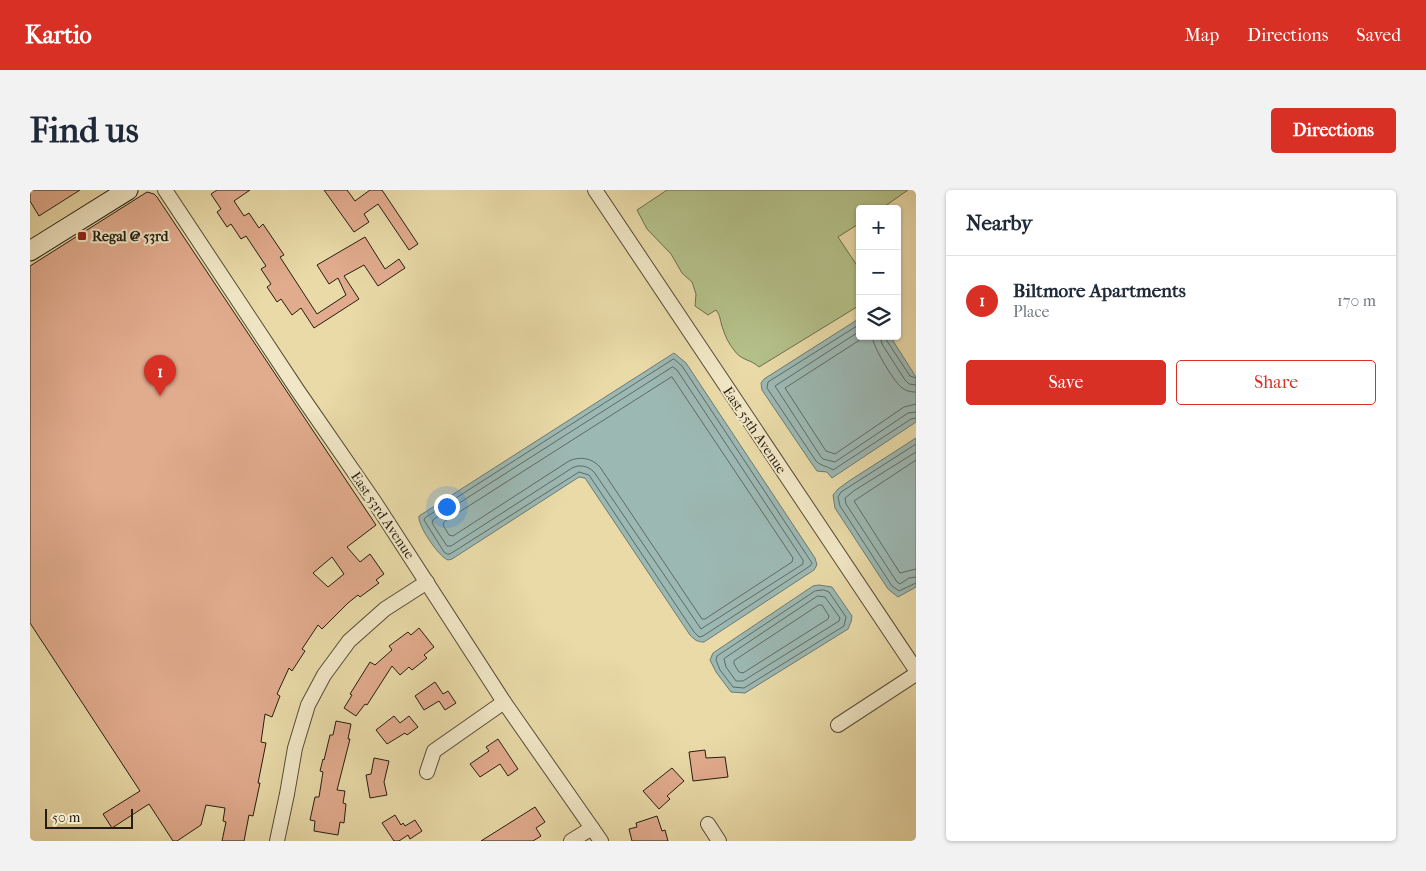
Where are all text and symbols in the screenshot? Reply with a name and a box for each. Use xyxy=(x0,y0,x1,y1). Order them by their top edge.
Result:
text: Kartio xyxy=(25,21,92,49)
text: Map xyxy=(1185,25,1219,46)
text: Directions xyxy=(1247,25,1328,46)
text: Saved xyxy=(1356,25,1401,46)
button: Directions xyxy=(1271,108,1396,153)
text: Find us xyxy=(30,110,139,151)
map controls xyxy=(856,205,901,340)
button: + xyxy=(856,205,901,250)
text: Nearby xyxy=(966,211,1032,235)
place label: Regal @ 53rd xyxy=(92,228,170,245)
marker: Regal @ 53rd xyxy=(76,230,88,242)
button: − xyxy=(856,250,901,295)
text: Biltmore Apartments xyxy=(1013,280,1186,302)
text: 1 xyxy=(979,291,985,310)
text: 170 m xyxy=(1337,291,1376,310)
button: layers xyxy=(856,295,901,340)
text: Place xyxy=(1013,302,1049,321)
pin: 1 xyxy=(144,355,176,396)
button: Save xyxy=(966,360,1166,405)
button: Share xyxy=(1176,360,1376,405)
street label: East 55th Avenue xyxy=(719,384,790,477)
street label: East 53rd Avenue xyxy=(347,468,418,562)
your location xyxy=(434,494,460,520)
scale bar xyxy=(45,806,132,829)
text: 50 m xyxy=(52,809,80,826)

